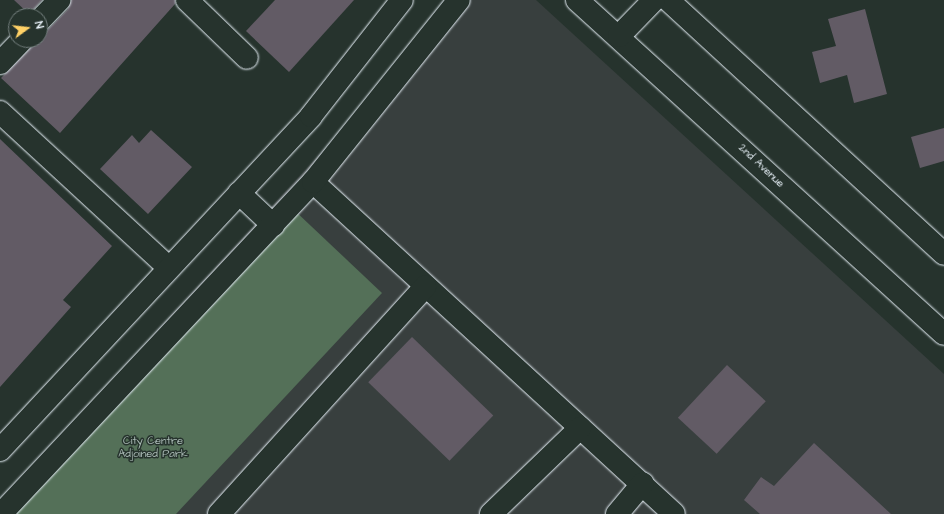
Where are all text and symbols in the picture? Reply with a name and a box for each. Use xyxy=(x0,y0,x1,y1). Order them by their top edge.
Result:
north arrow xyxy=(8,8,48,48)
text: N xyxy=(31,20,47,30)
street label: 2nd Avenue xyxy=(735,142,787,190)
park label: City Centre Adjoined Park xyxy=(118,435,188,461)

